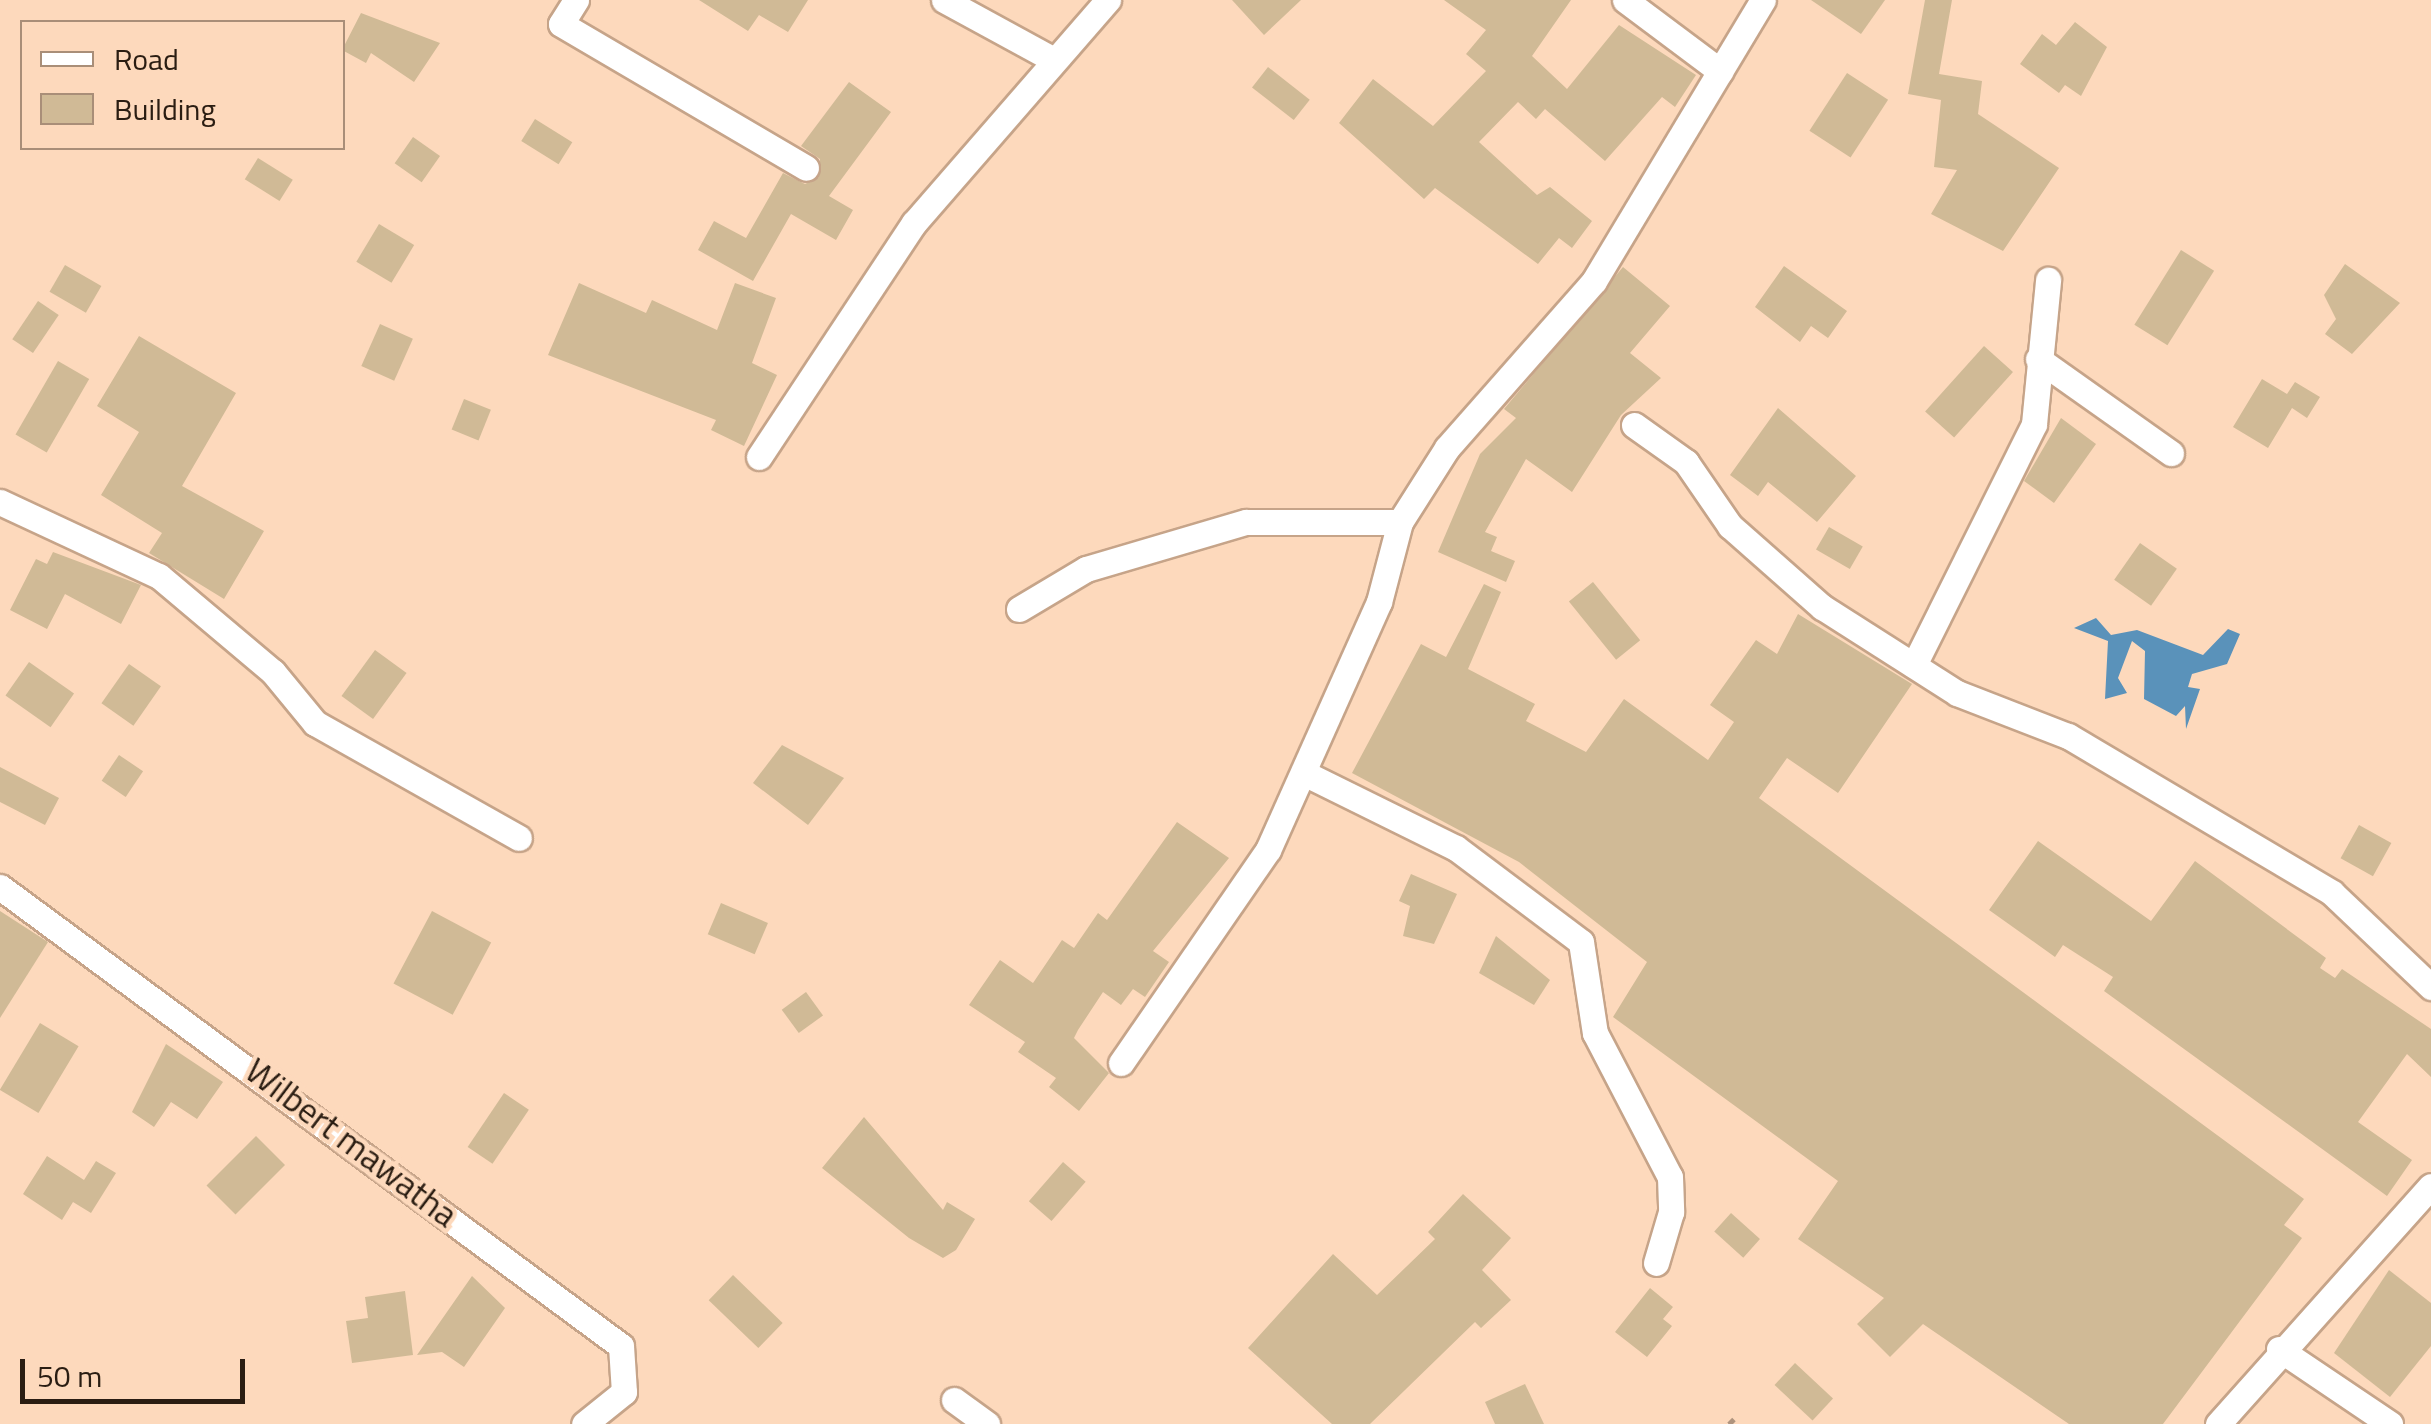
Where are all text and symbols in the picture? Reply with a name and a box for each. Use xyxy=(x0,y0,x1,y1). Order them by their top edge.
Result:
legend xyxy=(20,20,345,150)
text: Road xyxy=(114,36,179,82)
text: Building xyxy=(114,86,216,132)
street label: Wilbert mawatha xyxy=(238,1049,466,1235)
scale bar xyxy=(25,1339,250,1401)
text: 50 m xyxy=(37,1353,102,1399)

